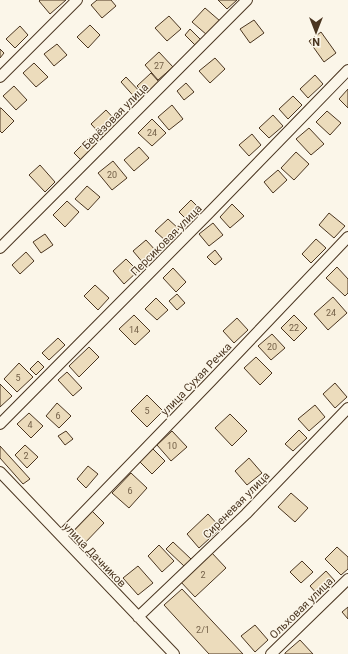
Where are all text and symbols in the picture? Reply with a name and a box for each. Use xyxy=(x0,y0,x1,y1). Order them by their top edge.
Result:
north arrow xyxy=(296,12,336,52)
text: N xyxy=(312,35,320,48)
house number: 27 xyxy=(154,61,164,71)
street label: Берёзовая улица xyxy=(80,81,151,152)
house number: 24 xyxy=(147,128,157,138)
house number: 20 xyxy=(107,170,117,180)
street label: Персиковая улица xyxy=(128,202,205,279)
house number: 24 xyxy=(326,308,336,318)
house number: 22 xyxy=(289,323,299,333)
house number: 14 xyxy=(129,325,139,335)
street label: улица Сухая Речка xyxy=(158,340,234,418)
house number: 20 xyxy=(267,342,277,352)
house number: 5 xyxy=(15,373,21,383)
house number: 5 xyxy=(144,406,150,416)
house number: 6 xyxy=(55,411,61,421)
house number: 4 xyxy=(27,420,33,430)
house number: 10 xyxy=(167,441,177,451)
house number: 2 xyxy=(23,451,29,461)
street label: Сиреневая улица xyxy=(200,469,272,541)
house number: 6 xyxy=(127,486,133,496)
street label: улица Дачников xyxy=(61,521,129,590)
house number: 2 xyxy=(200,570,206,580)
street label: Ольховая улица xyxy=(267,575,336,642)
house number: 2/1 xyxy=(196,625,210,635)

